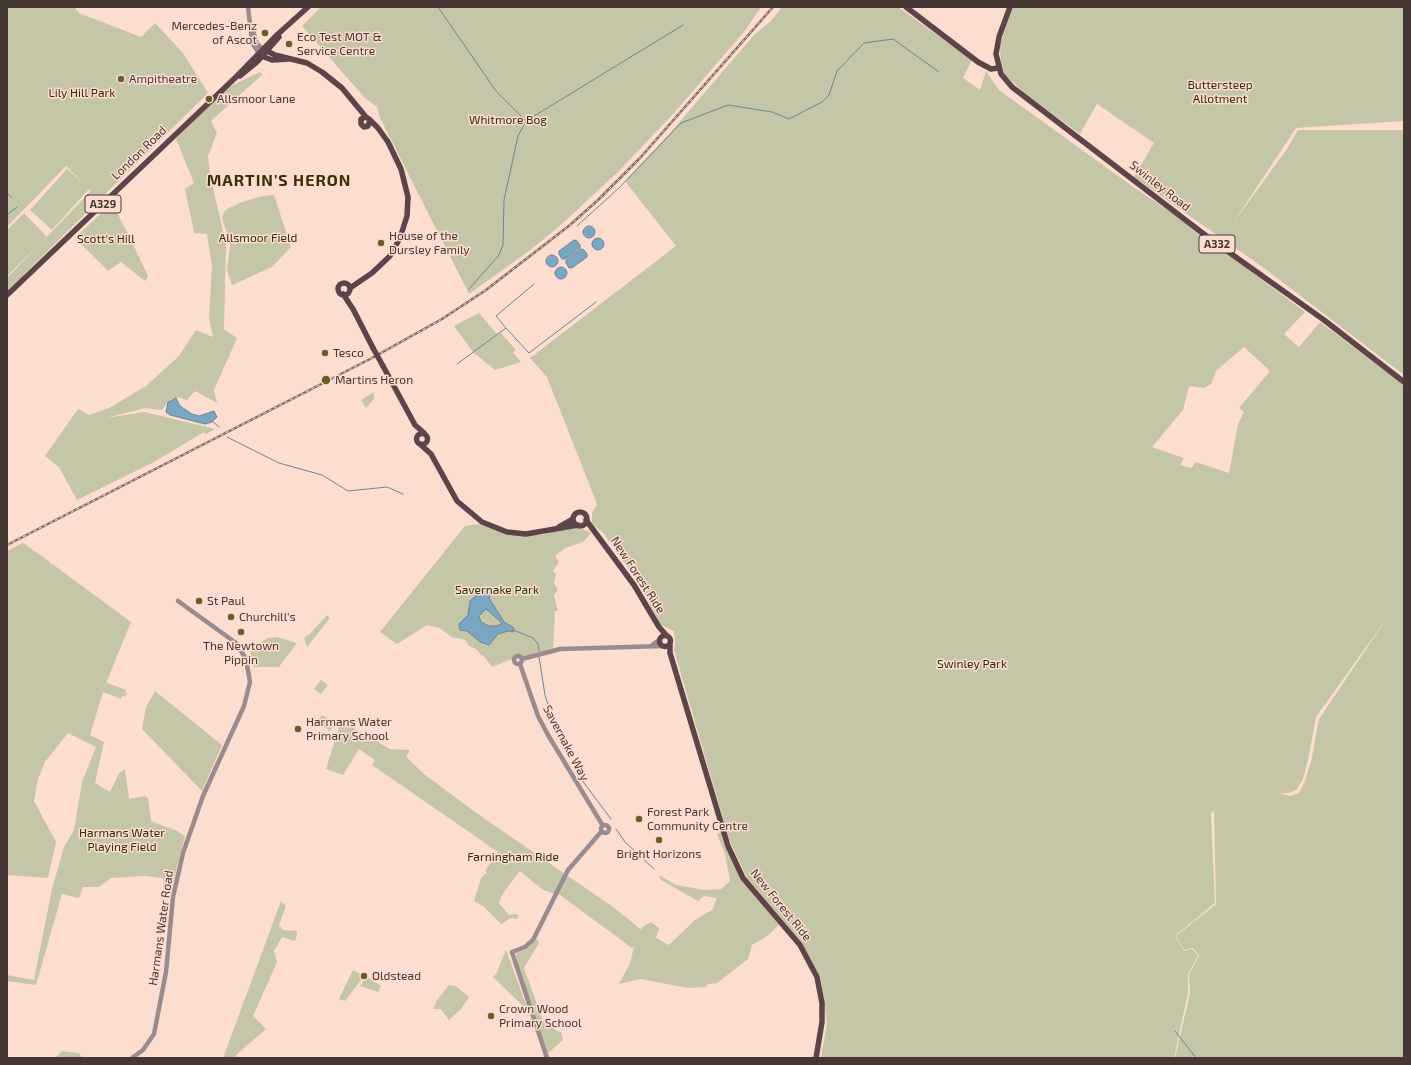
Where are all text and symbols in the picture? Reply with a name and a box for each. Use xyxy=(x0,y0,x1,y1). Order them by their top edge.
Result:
place label: Mercedes-Benz of Ascot xyxy=(171,19,257,47)
marker: Mercedes-Benz of Ascot xyxy=(260,28,270,38)
place label: Eco Test MOT & Service Centre xyxy=(297,30,382,58)
marker: Eco Test MOT & Service Centre xyxy=(284,39,294,49)
place label: Ampitheatre xyxy=(129,72,197,86)
marker: Ampitheatre xyxy=(116,74,126,84)
park label: Buttersteep Allotment xyxy=(1187,78,1253,106)
park label: Lily Hill Park xyxy=(49,86,115,100)
place label: Allsmoor Lane xyxy=(217,92,295,106)
marker: Allsmoor Lane xyxy=(204,94,214,104)
park label: Whitmore Bog xyxy=(469,113,547,127)
street label: London Road xyxy=(108,123,170,183)
street label: Swinley Road xyxy=(1127,158,1193,214)
district label: MARTIN'S HERON xyxy=(207,171,351,191)
road number: A329 xyxy=(85,195,121,213)
place label: House of the Dursley Family xyxy=(389,229,470,257)
park label: Allsmoor Field xyxy=(219,231,297,245)
park label: Scott's Hill xyxy=(77,232,135,246)
road number: A332 xyxy=(1199,235,1235,253)
marker: House of the Dursley Family xyxy=(376,238,386,248)
place label: Tesco xyxy=(333,346,364,360)
marker: Tesco xyxy=(320,348,330,358)
place label: Martins Heron xyxy=(335,373,413,387)
marker: Martins Heron xyxy=(320,374,332,386)
street label: New Forest Ride xyxy=(608,534,668,616)
park label: Savernake Park xyxy=(455,583,539,597)
place label: St Paul xyxy=(207,594,245,608)
marker: St Paul xyxy=(194,596,204,606)
place label: Churchill's xyxy=(239,610,296,624)
marker: Churchill's xyxy=(226,612,236,622)
marker: The Newtown Pippin xyxy=(236,627,246,637)
place label: The Newtown Pippin xyxy=(203,639,279,667)
park label: Swinley Park xyxy=(937,657,1007,671)
street label: Savernake Way xyxy=(540,703,592,783)
place label: Harmans Water Primary School xyxy=(306,715,392,743)
marker: Harmans Water Primary School xyxy=(293,724,303,734)
place label: Forest Park Community Centre xyxy=(647,805,748,833)
marker: Forest Park Community Centre xyxy=(634,814,644,824)
park label: Harmans Water Playing Field xyxy=(79,826,165,854)
marker: Bright Horizons xyxy=(654,835,664,845)
place label: Bright Horizons xyxy=(617,847,701,861)
park label: Farningham Ride xyxy=(467,850,559,864)
street label: New Forest Ride xyxy=(747,866,815,944)
street label: Harmans Water Road xyxy=(146,869,176,987)
place label: Oldstead xyxy=(372,969,421,983)
marker: Oldstead xyxy=(359,971,369,981)
place label: Crown Wood Primary School xyxy=(499,1002,582,1030)
marker: Crown Wood Primary School xyxy=(486,1011,496,1021)

